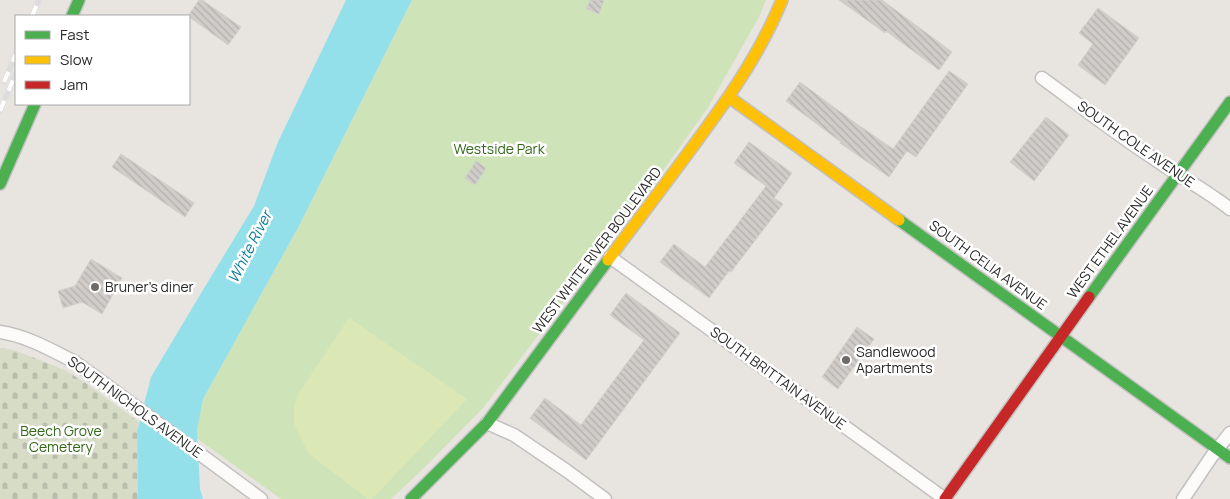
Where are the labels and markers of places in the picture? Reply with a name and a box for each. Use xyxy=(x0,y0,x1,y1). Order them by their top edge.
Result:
place label: Bruner's diner xyxy=(105,277,194,296)
marker: Bruner's diner xyxy=(89,281,101,293)
place label: Sandlewood Apartments xyxy=(856,342,935,377)
marker: Sandlewood Apartments xyxy=(840,354,852,366)

